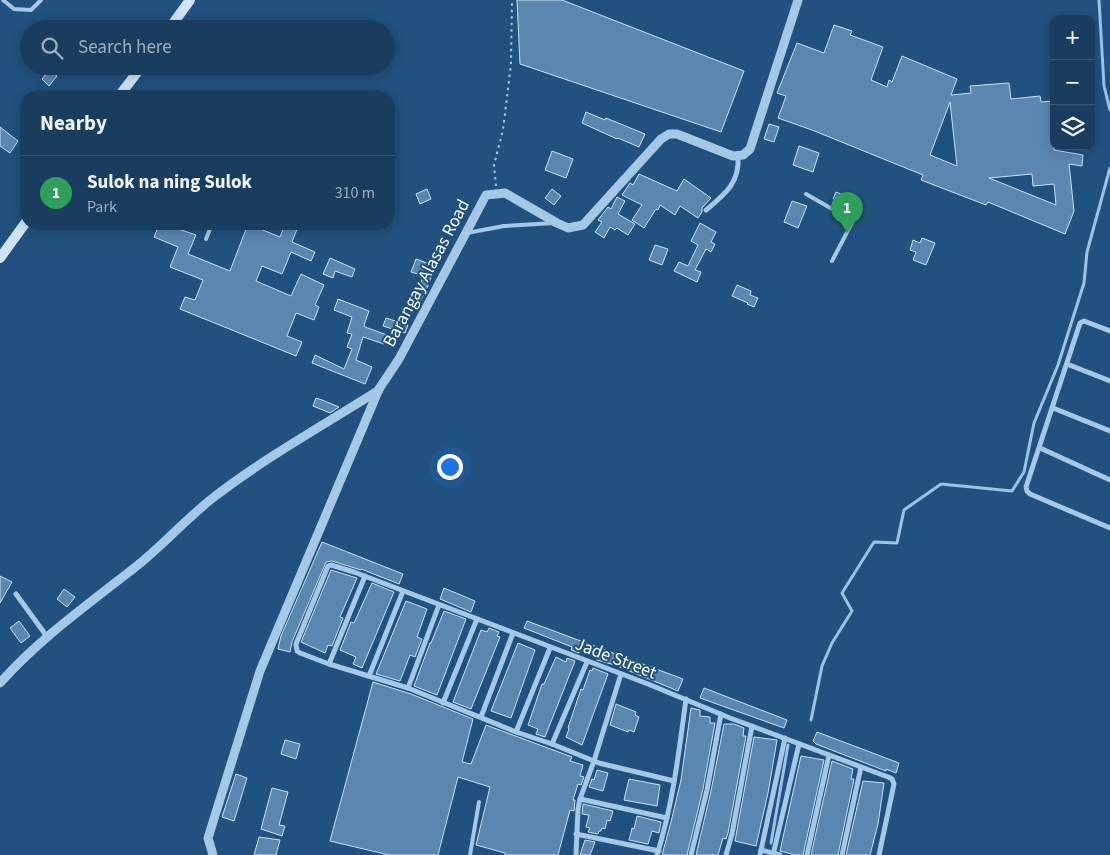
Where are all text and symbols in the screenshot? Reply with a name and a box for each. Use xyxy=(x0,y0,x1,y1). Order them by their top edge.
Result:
map controls xyxy=(1050,15,1095,150)
button: + xyxy=(1050,15,1095,60)
search box xyxy=(20,20,395,75)
icon: search xyxy=(38,34,66,62)
text: Search here xyxy=(78,34,172,61)
button: − xyxy=(1050,60,1095,105)
button: layers xyxy=(1050,105,1095,150)
text: Nearby xyxy=(40,108,107,138)
text: Sulok na ning Sulok xyxy=(87,169,252,196)
text: 1 xyxy=(52,182,60,204)
text: 310 m xyxy=(335,182,375,204)
pin: 1 xyxy=(831,192,863,233)
street label: Barangay Alasas Road xyxy=(377,195,476,352)
text: Park xyxy=(87,196,117,218)
your location xyxy=(437,454,463,480)
street label: Jade Street xyxy=(572,632,660,685)

